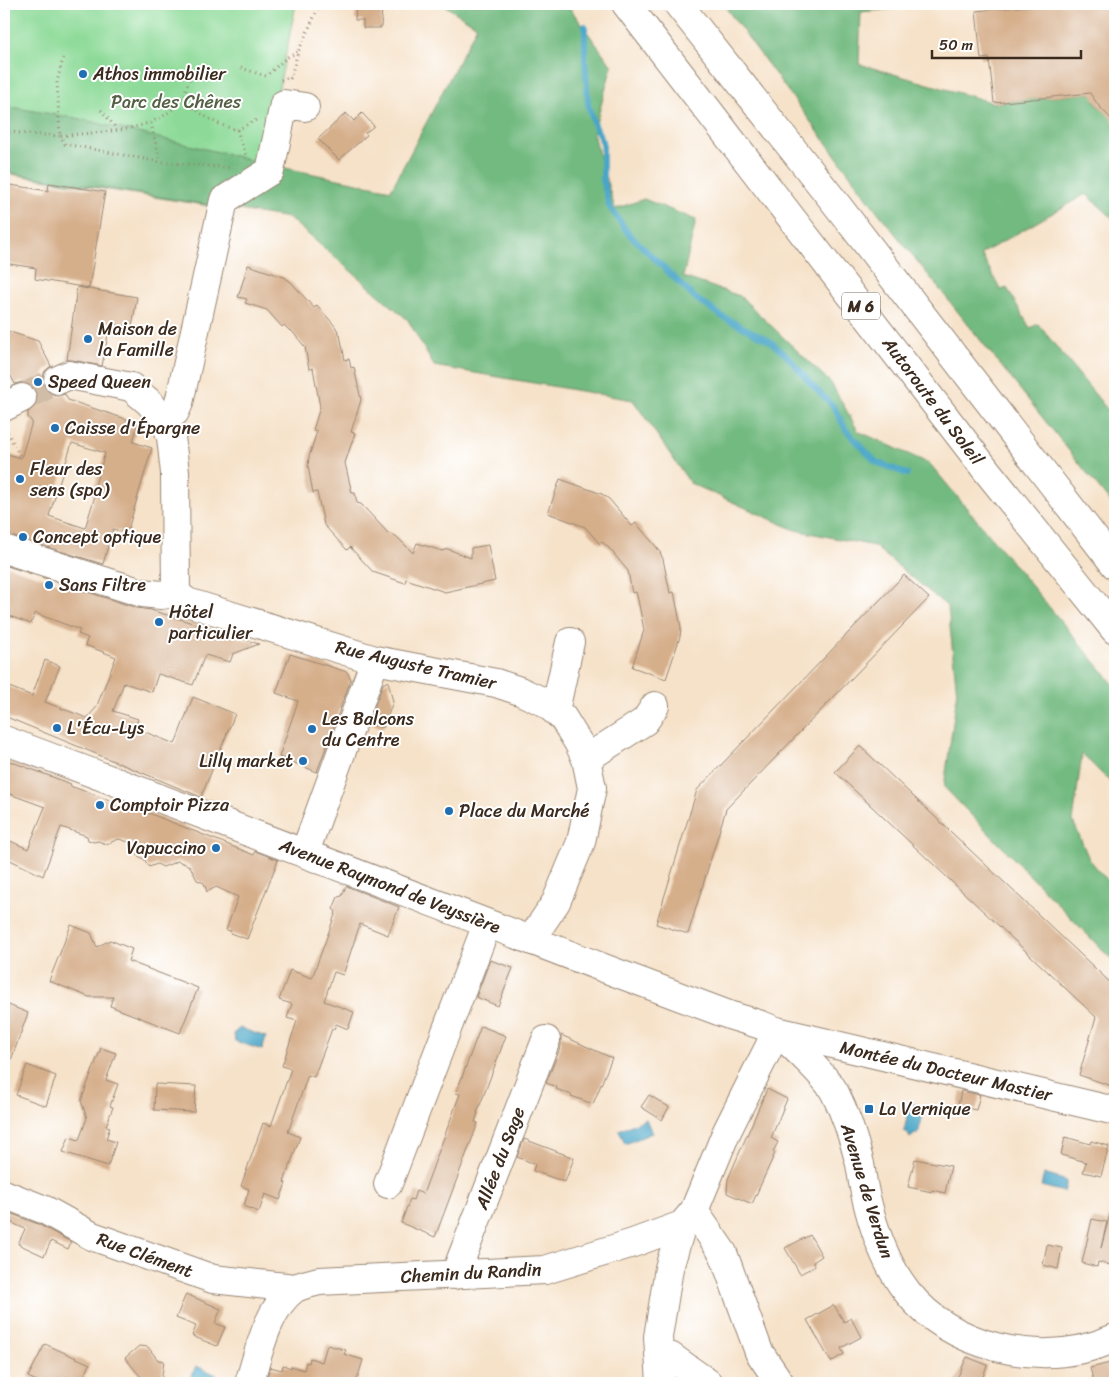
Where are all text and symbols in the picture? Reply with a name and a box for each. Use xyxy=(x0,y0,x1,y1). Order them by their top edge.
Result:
scale bar xyxy=(932,28,1080,60)
text: 50 m xyxy=(939,32,974,58)
place label: Athos immobilier xyxy=(92,58,227,90)
marker: Athos immobilier xyxy=(77,68,89,80)
park label: Parc des Chênes xyxy=(111,86,242,118)
road number: M 6 xyxy=(842,292,880,320)
place label: Maison de la Famille xyxy=(98,313,177,366)
street label: Autoroute du Soleil xyxy=(873,329,993,473)
marker: Maison de la Famille xyxy=(82,333,94,345)
place label: Speed Queen xyxy=(48,366,151,398)
marker: Speed Queen xyxy=(32,376,44,388)
place label: Caisse d'Épargne xyxy=(65,412,200,444)
marker: Caisse d'Épargne xyxy=(49,422,61,434)
place label: Fleur des sens (spa) xyxy=(29,453,110,506)
marker: Fleur des sens (spa) xyxy=(14,473,26,485)
place label: Concept optique xyxy=(33,521,161,553)
marker: Concept optique xyxy=(17,531,29,543)
place label: Sans Filtre xyxy=(59,569,146,601)
marker: Sans Filtre xyxy=(43,579,55,591)
place label: Hôtel particulier xyxy=(168,596,254,649)
marker: Hôtel particulier xyxy=(153,616,165,628)
street label: Rue Auguste Tramier xyxy=(332,631,501,699)
place label: Les Balcons du Centre xyxy=(322,703,415,756)
place label: L'Écu-Lys xyxy=(67,712,145,744)
marker: L'Écu-Lys xyxy=(51,722,63,734)
marker: Les Balcons du Centre xyxy=(306,723,318,735)
place label: Lilly market xyxy=(199,745,293,777)
marker: Lilly market xyxy=(297,755,309,767)
place label: Comptoir Pizza xyxy=(110,789,230,821)
place label: Place du Marché xyxy=(459,795,590,827)
marker: Comptoir Pizza xyxy=(94,799,106,811)
marker: Place du Marché xyxy=(443,805,455,817)
street label: Avenue Raymond de Veyssière xyxy=(274,829,506,943)
place label: Vapuccino xyxy=(127,832,206,864)
marker: Vapuccino xyxy=(210,842,222,854)
street label: Montée du Docteur Mastier xyxy=(837,1031,1057,1111)
place label: La Vernique xyxy=(879,1093,971,1125)
street label: Allée du Sage xyxy=(465,1102,534,1215)
marker: La Vernique xyxy=(863,1103,875,1115)
street label: Avenue de Verdun xyxy=(831,1118,903,1263)
street label: Rue Clément xyxy=(92,1223,198,1287)
street label: Chemin du Randin xyxy=(400,1253,542,1293)

